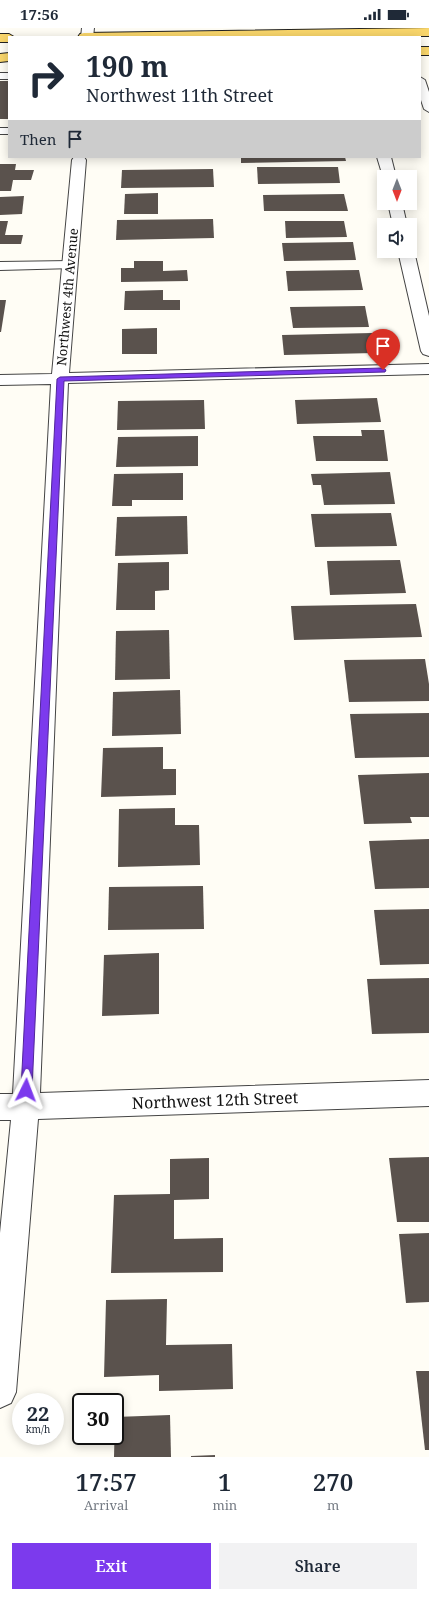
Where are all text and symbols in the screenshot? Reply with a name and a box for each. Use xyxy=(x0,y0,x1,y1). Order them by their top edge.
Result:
text: 17:56 xyxy=(20,4,58,24)
text: 190 m xyxy=(86,47,168,85)
icon: right xyxy=(20,52,72,104)
text: Northwest 11th Street xyxy=(86,83,273,107)
icon: arrive xyxy=(64,128,86,150)
text: Then xyxy=(20,129,56,149)
north arrow xyxy=(377,170,417,210)
map controls xyxy=(377,170,417,258)
button: sound xyxy=(377,218,417,258)
street label: Northwest 4th Avenue xyxy=(52,227,82,367)
pin xyxy=(366,329,400,370)
icon: arrive xyxy=(372,335,394,357)
position arrow xyxy=(5,1069,47,1111)
street label: Northwest 12th Street xyxy=(131,1086,299,1114)
speed limit sign: 30 xyxy=(72,1393,124,1445)
text: 22 xyxy=(27,1400,49,1427)
text: km/h xyxy=(26,1422,50,1436)
text: 17:57 xyxy=(76,1465,137,1498)
text: 1 xyxy=(218,1465,232,1498)
text: 270 xyxy=(313,1465,353,1498)
text: Arrival xyxy=(84,1496,128,1514)
text: min xyxy=(212,1496,237,1514)
text: m xyxy=(327,1496,339,1514)
button: Exit xyxy=(12,1543,211,1589)
button: Share xyxy=(219,1543,417,1589)

